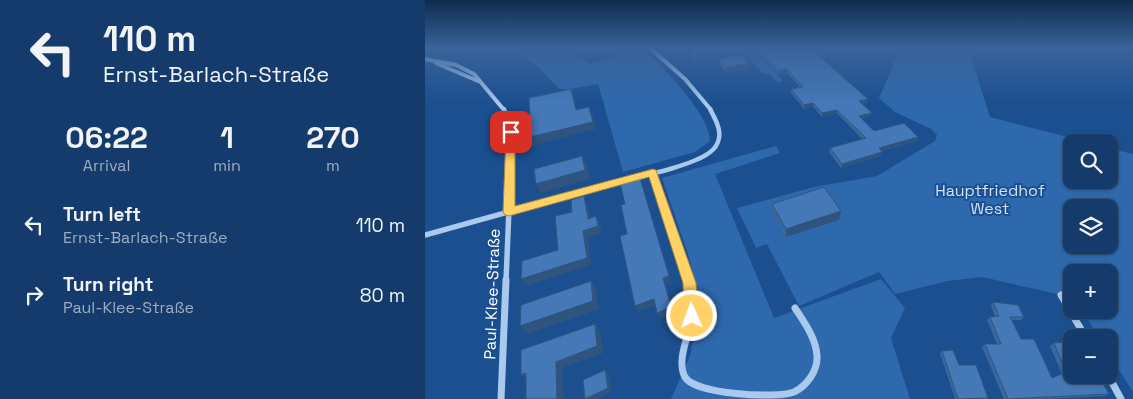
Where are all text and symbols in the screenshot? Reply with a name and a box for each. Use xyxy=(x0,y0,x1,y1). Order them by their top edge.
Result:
text: 110 m xyxy=(103,17,196,61)
icon: left xyxy=(20,20,85,85)
text: Ernst-Barlach-Straße xyxy=(103,60,329,88)
pin xyxy=(490,111,532,153)
text: 06:22 xyxy=(65,118,148,157)
text: 1 xyxy=(220,118,234,157)
text: 270 xyxy=(306,118,360,157)
icon: arrive xyxy=(497,118,525,146)
map controls xyxy=(1063,134,1118,384)
button: search xyxy=(1063,134,1118,189)
text: Arrival xyxy=(83,155,130,176)
text: min xyxy=(213,155,241,176)
text: m xyxy=(326,155,340,176)
park label: Hauptfriedhof West xyxy=(935,180,1045,219)
button: layers xyxy=(1063,199,1118,254)
text: Turn left xyxy=(63,202,141,227)
icon: left xyxy=(20,211,48,239)
text: 110 m xyxy=(356,213,405,238)
text: Ernst-Barlach-Straße xyxy=(63,227,228,248)
street label: Paul-Klee-Straße xyxy=(479,228,505,360)
button: + xyxy=(1063,264,1118,319)
text: Turn right xyxy=(63,272,153,297)
icon: right xyxy=(20,281,48,309)
text: 80 m xyxy=(360,283,405,308)
position arrow xyxy=(665,289,717,341)
text: Paul-Klee-Straße xyxy=(63,297,194,318)
button: − xyxy=(1063,329,1118,384)

